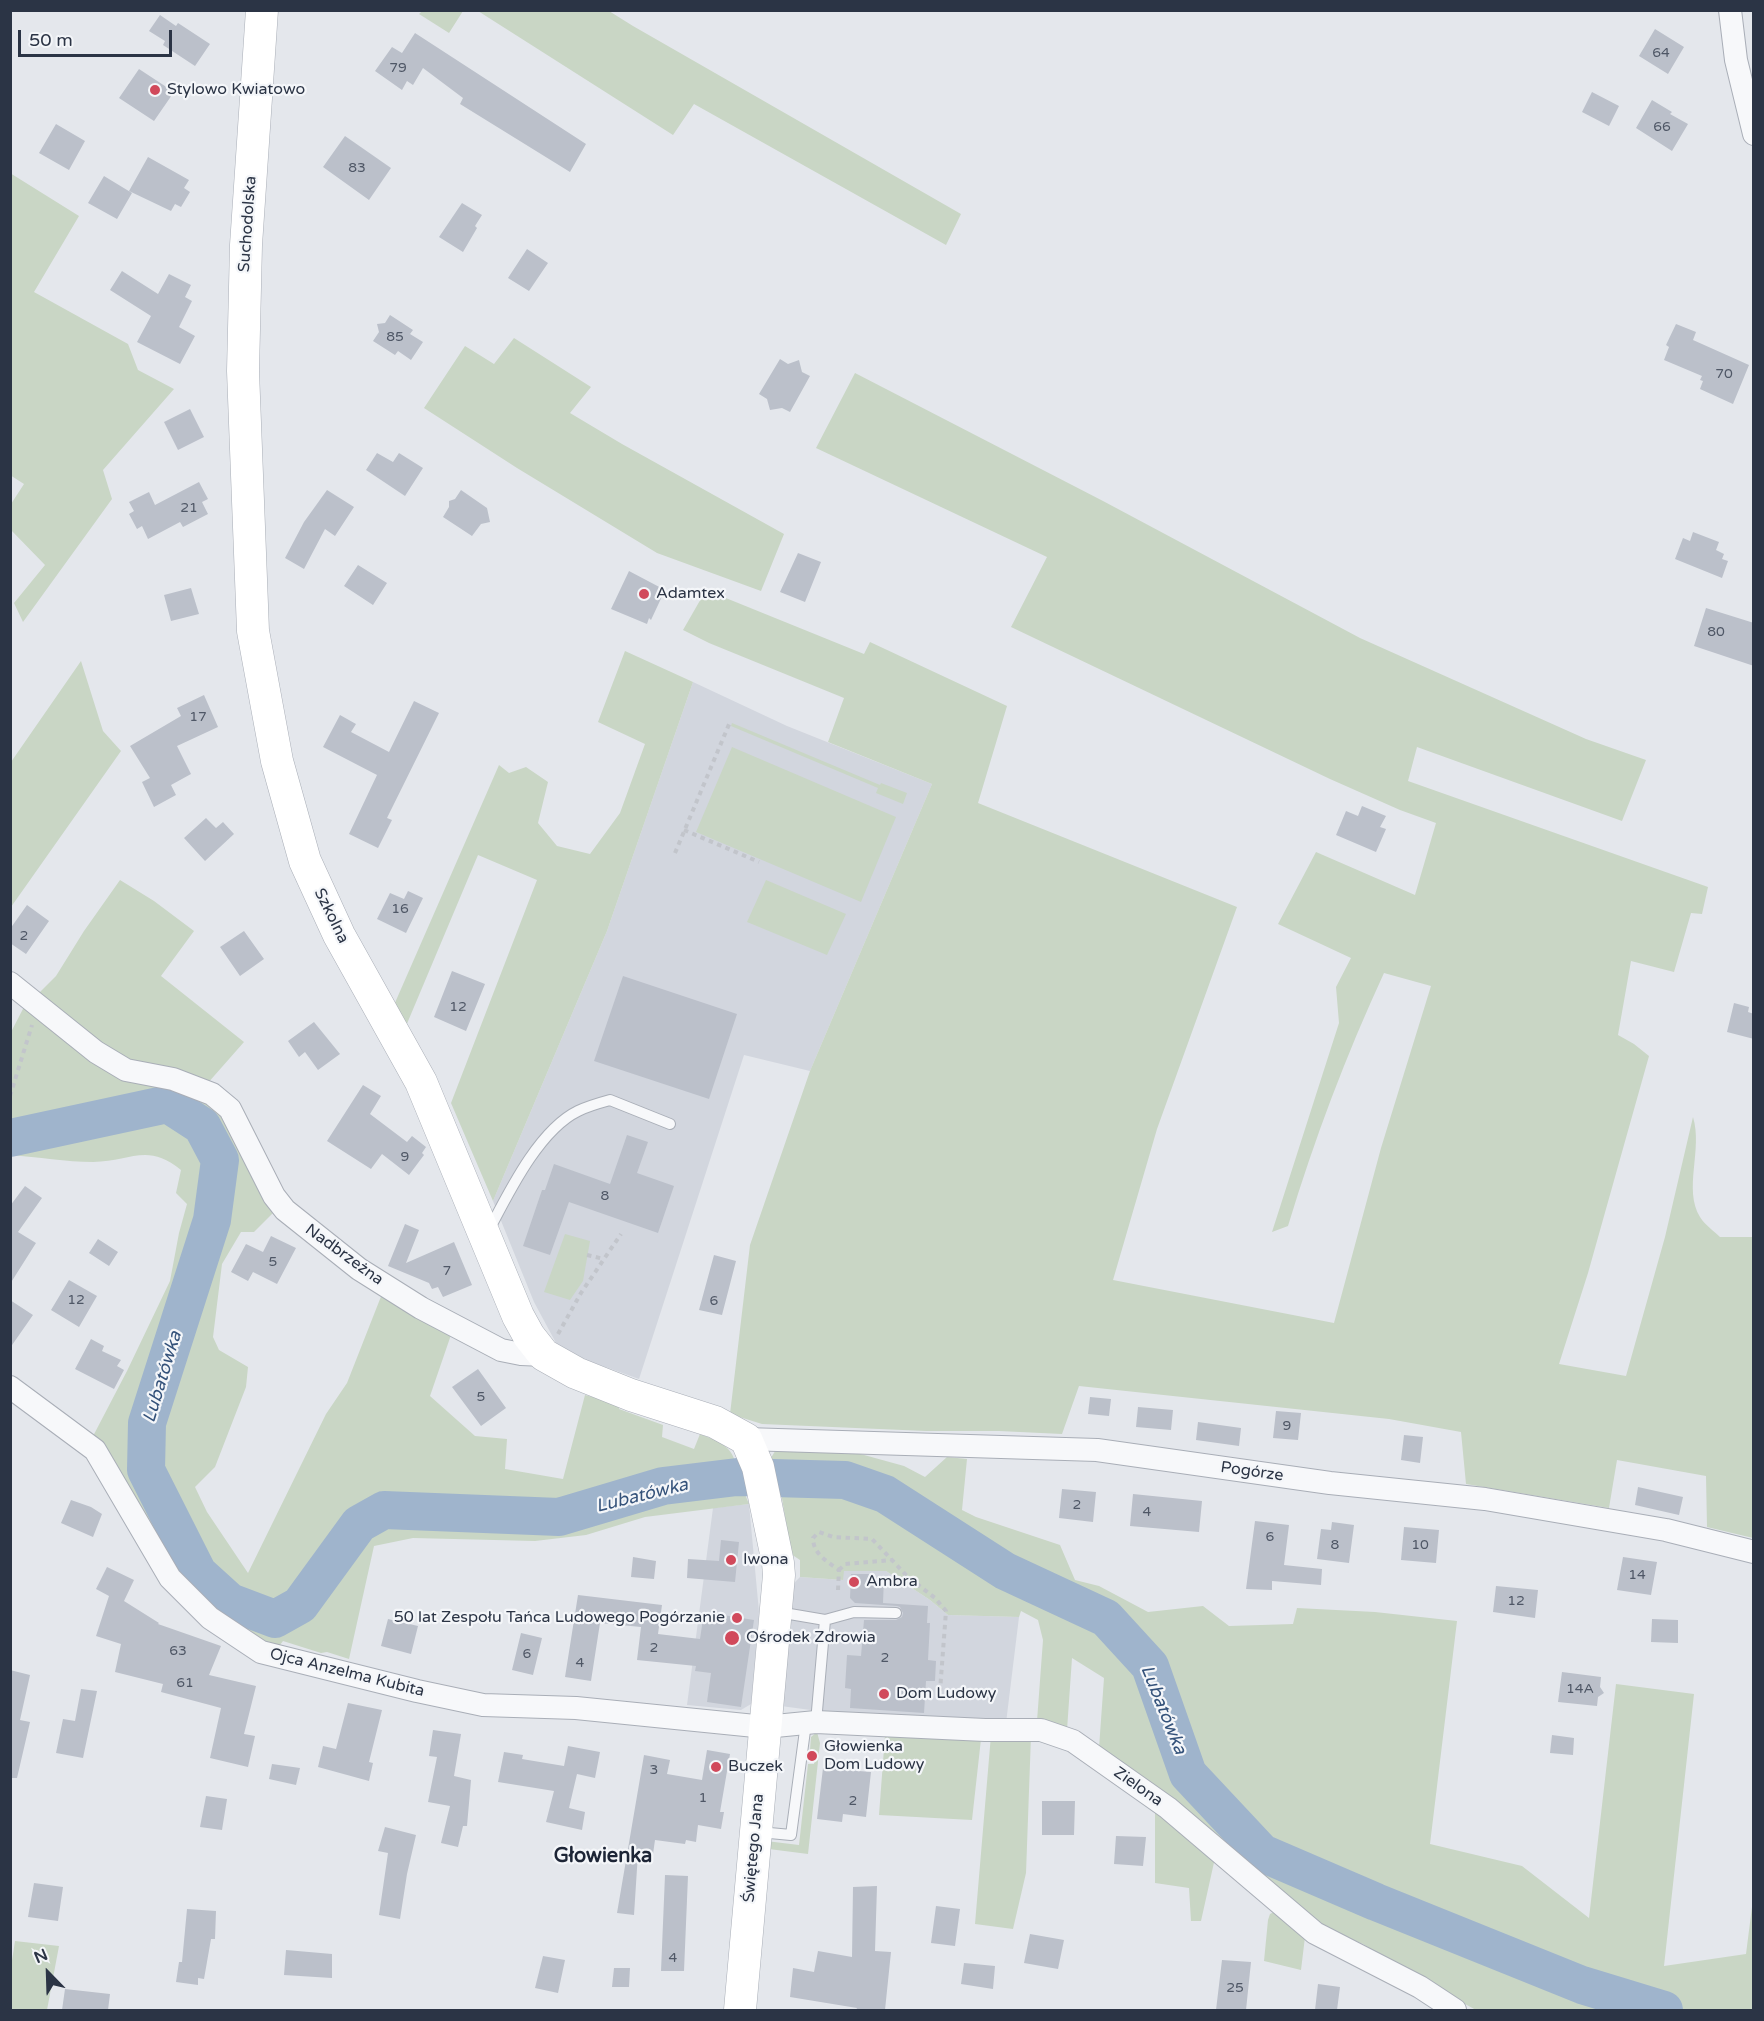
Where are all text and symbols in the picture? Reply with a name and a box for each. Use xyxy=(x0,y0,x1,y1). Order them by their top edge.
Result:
scale bar xyxy=(21,18,176,56)
text: 50 m xyxy=(29,29,73,51)
house number: 64 xyxy=(1652,45,1670,61)
house number: 79 xyxy=(389,60,407,76)
place label: Stylowo Kwiatowo xyxy=(167,80,305,100)
marker: Stylowo Kwiatowo xyxy=(148,83,162,97)
house number: 66 xyxy=(1653,119,1671,135)
house number: 83 xyxy=(348,160,366,176)
street label: Suchodolska xyxy=(235,175,261,273)
house number: 85 xyxy=(386,329,404,345)
house number: 70 xyxy=(1715,366,1733,382)
house number: 21 xyxy=(180,500,198,516)
place label: Adamtex xyxy=(656,584,725,604)
marker: Adamtex xyxy=(637,587,651,601)
house number: 80 xyxy=(1707,624,1725,640)
house number: 17 xyxy=(189,709,207,725)
street label: Szkolna xyxy=(309,885,353,947)
house number: 16 xyxy=(391,901,409,917)
house number: 2 xyxy=(20,928,28,944)
house number: 12 xyxy=(449,999,467,1015)
house number: 9 xyxy=(401,1149,409,1165)
house number: 8 xyxy=(601,1188,609,1204)
street label: Nadbrzeżna xyxy=(301,1220,387,1290)
house number: 5 xyxy=(269,1254,277,1270)
house number: 7 xyxy=(443,1263,451,1279)
house number: 12 xyxy=(67,1292,85,1308)
house number: 6 xyxy=(710,1293,718,1309)
water label: Lubatówka xyxy=(139,1329,187,1425)
house number: 5 xyxy=(477,1389,485,1405)
house number: 9 xyxy=(1283,1418,1291,1434)
street label: Pogórze xyxy=(1219,1458,1285,1486)
water label: Lubatówka xyxy=(594,1474,690,1518)
house number: 2 xyxy=(1073,1497,1081,1513)
house number: 4 xyxy=(1143,1504,1151,1520)
house number: 6 xyxy=(1266,1529,1274,1545)
house number: 8 xyxy=(1331,1537,1339,1553)
house number: 10 xyxy=(1411,1537,1429,1553)
place label: Iwona xyxy=(743,1550,788,1570)
marker: Iwona xyxy=(724,1553,738,1567)
house number: 14 xyxy=(1628,1567,1646,1583)
place label: Ambra xyxy=(866,1572,918,1592)
marker: Ambra xyxy=(847,1575,861,1589)
house number: 12 xyxy=(1507,1593,1525,1609)
place label: 50 lat Zespołu Tańca Ludowego Pogórzanie xyxy=(394,1608,725,1628)
marker: 50 lat Zespołu Tańca Ludowego Pogórzanie xyxy=(730,1611,744,1625)
place label: Ośrodek Zdrowia xyxy=(746,1628,876,1648)
marker: Ośrodek Zdrowia xyxy=(723,1629,741,1647)
house number: 2 xyxy=(650,1640,658,1656)
house number: 63 xyxy=(169,1643,187,1659)
street label: Ojca Anzelma Kubita xyxy=(268,1644,426,1702)
house number: 6 xyxy=(523,1646,531,1662)
house number: 2 xyxy=(881,1650,889,1666)
house number: 4 xyxy=(576,1655,584,1671)
water label: Lubatówka xyxy=(1135,1662,1191,1758)
house number: 61 xyxy=(176,1675,194,1691)
house number: 14A xyxy=(1566,1681,1594,1697)
place label: Dom Ludowy xyxy=(896,1684,996,1704)
marker: Dom Ludowy xyxy=(877,1687,891,1701)
place label: Głowienka Dom Ludowy xyxy=(824,1737,924,1775)
marker: Głowienka Dom Ludowy xyxy=(805,1749,819,1763)
place label: Buczek xyxy=(728,1757,783,1777)
marker: Buczek xyxy=(709,1760,723,1774)
house number: 3 xyxy=(650,1762,658,1778)
street label: Zielona xyxy=(1110,1763,1166,1811)
house number: 1 xyxy=(699,1790,707,1806)
street label: Świętego Jana xyxy=(740,1793,768,1903)
house number: 2 xyxy=(849,1793,857,1809)
district label: Głowienka xyxy=(554,1845,652,1869)
north arrow xyxy=(18,1943,78,2003)
text: N xyxy=(31,1945,51,1968)
house number: 4 xyxy=(669,1950,677,1966)
house number: 25 xyxy=(1226,1980,1244,1996)

